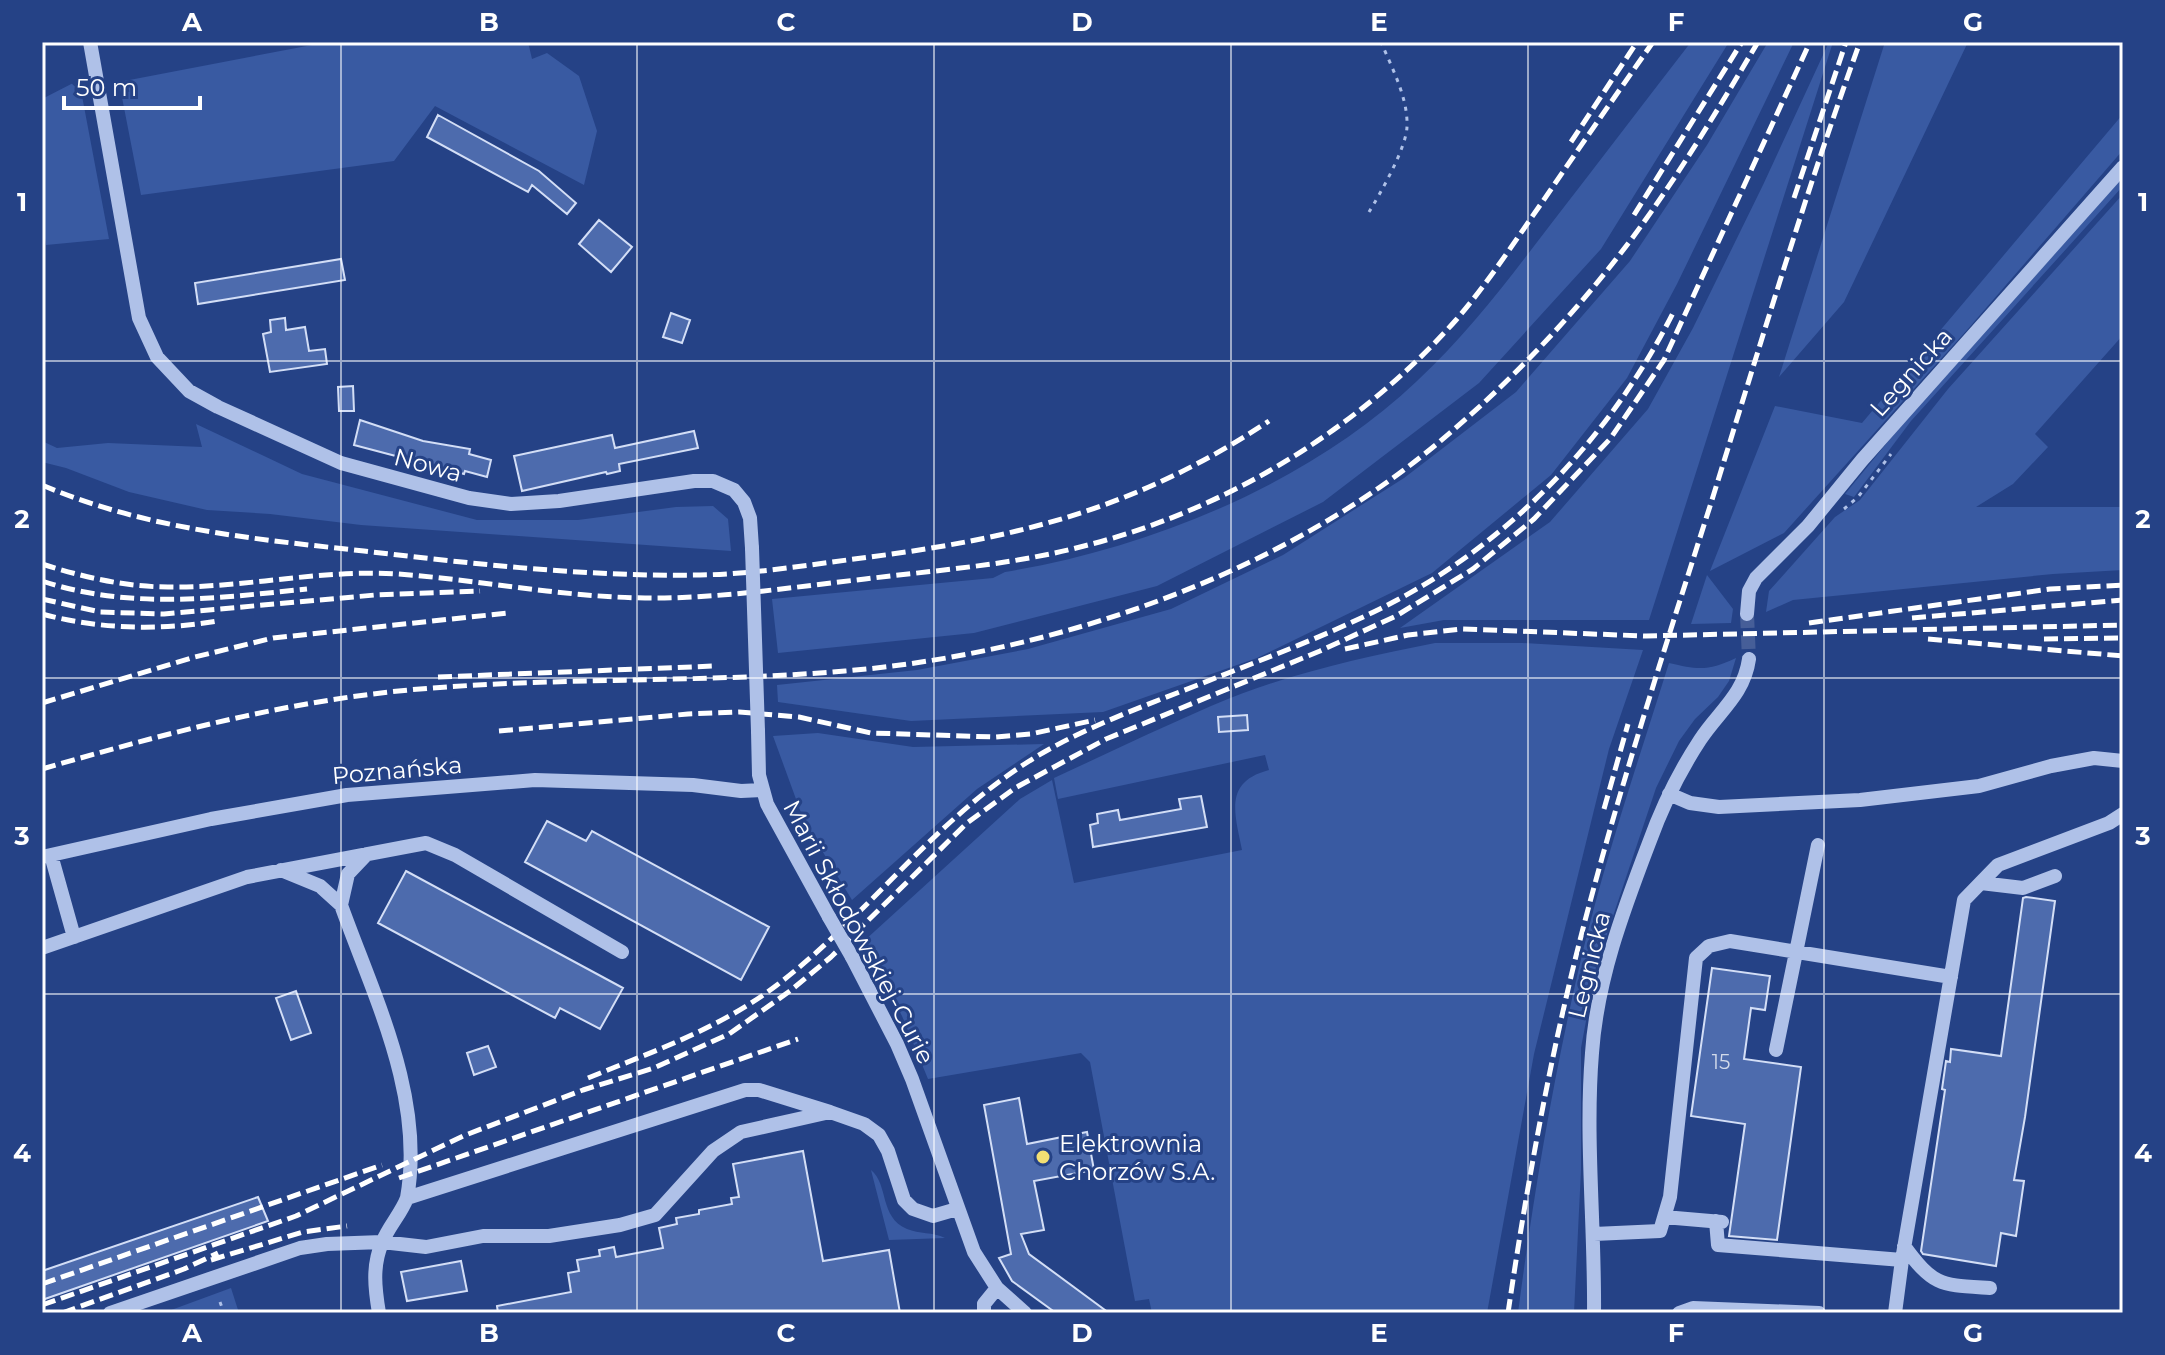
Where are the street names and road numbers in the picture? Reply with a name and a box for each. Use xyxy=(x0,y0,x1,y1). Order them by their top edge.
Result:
street label: Legnicka xyxy=(1864,322,1958,422)
street label: Nowa xyxy=(391,442,465,488)
street label: Poznańska xyxy=(331,750,463,790)
street label: Marii Skłodowskiej-Curie xyxy=(777,795,941,1069)
street label: Legnicka xyxy=(1562,909,1616,1021)

